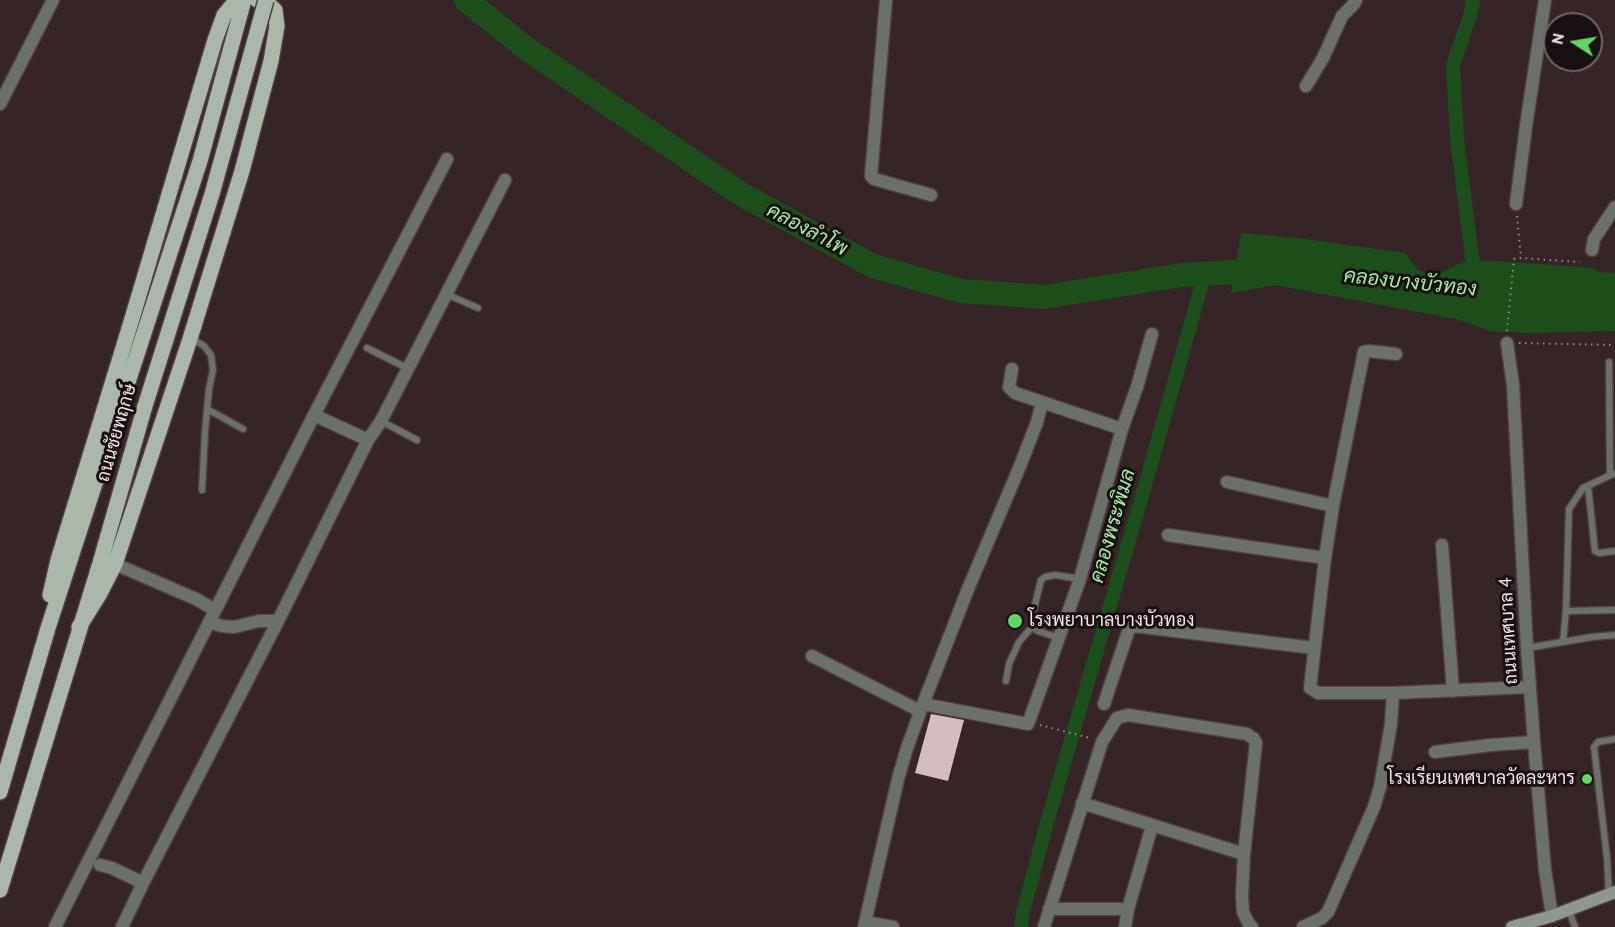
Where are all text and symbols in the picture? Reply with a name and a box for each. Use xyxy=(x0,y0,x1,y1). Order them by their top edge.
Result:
north arrow xyxy=(1543,12,1603,72)
text: N xyxy=(1546,31,1568,46)
water label: คลองลำโพ xyxy=(763,199,851,261)
water label: คลองบางบัวทอง xyxy=(1342,264,1478,302)
street label: ถนนชัยพฤกษ์ xyxy=(93,382,141,484)
water label: คลองพระพิมล xyxy=(1085,466,1141,586)
street label: ถนนเทศบาล 4 xyxy=(1495,577,1523,685)
place label: โรงพยาบาลบางบัวทอง xyxy=(1028,610,1194,632)
marker: โรงพยาบาลบางบัวทอง xyxy=(1006,612,1024,630)
place label: โรงเรียนเทศบาลวัดละหาร xyxy=(1387,768,1575,790)
marker: โรงเรียนเทศบาลวัดละหาร xyxy=(1580,772,1594,786)

